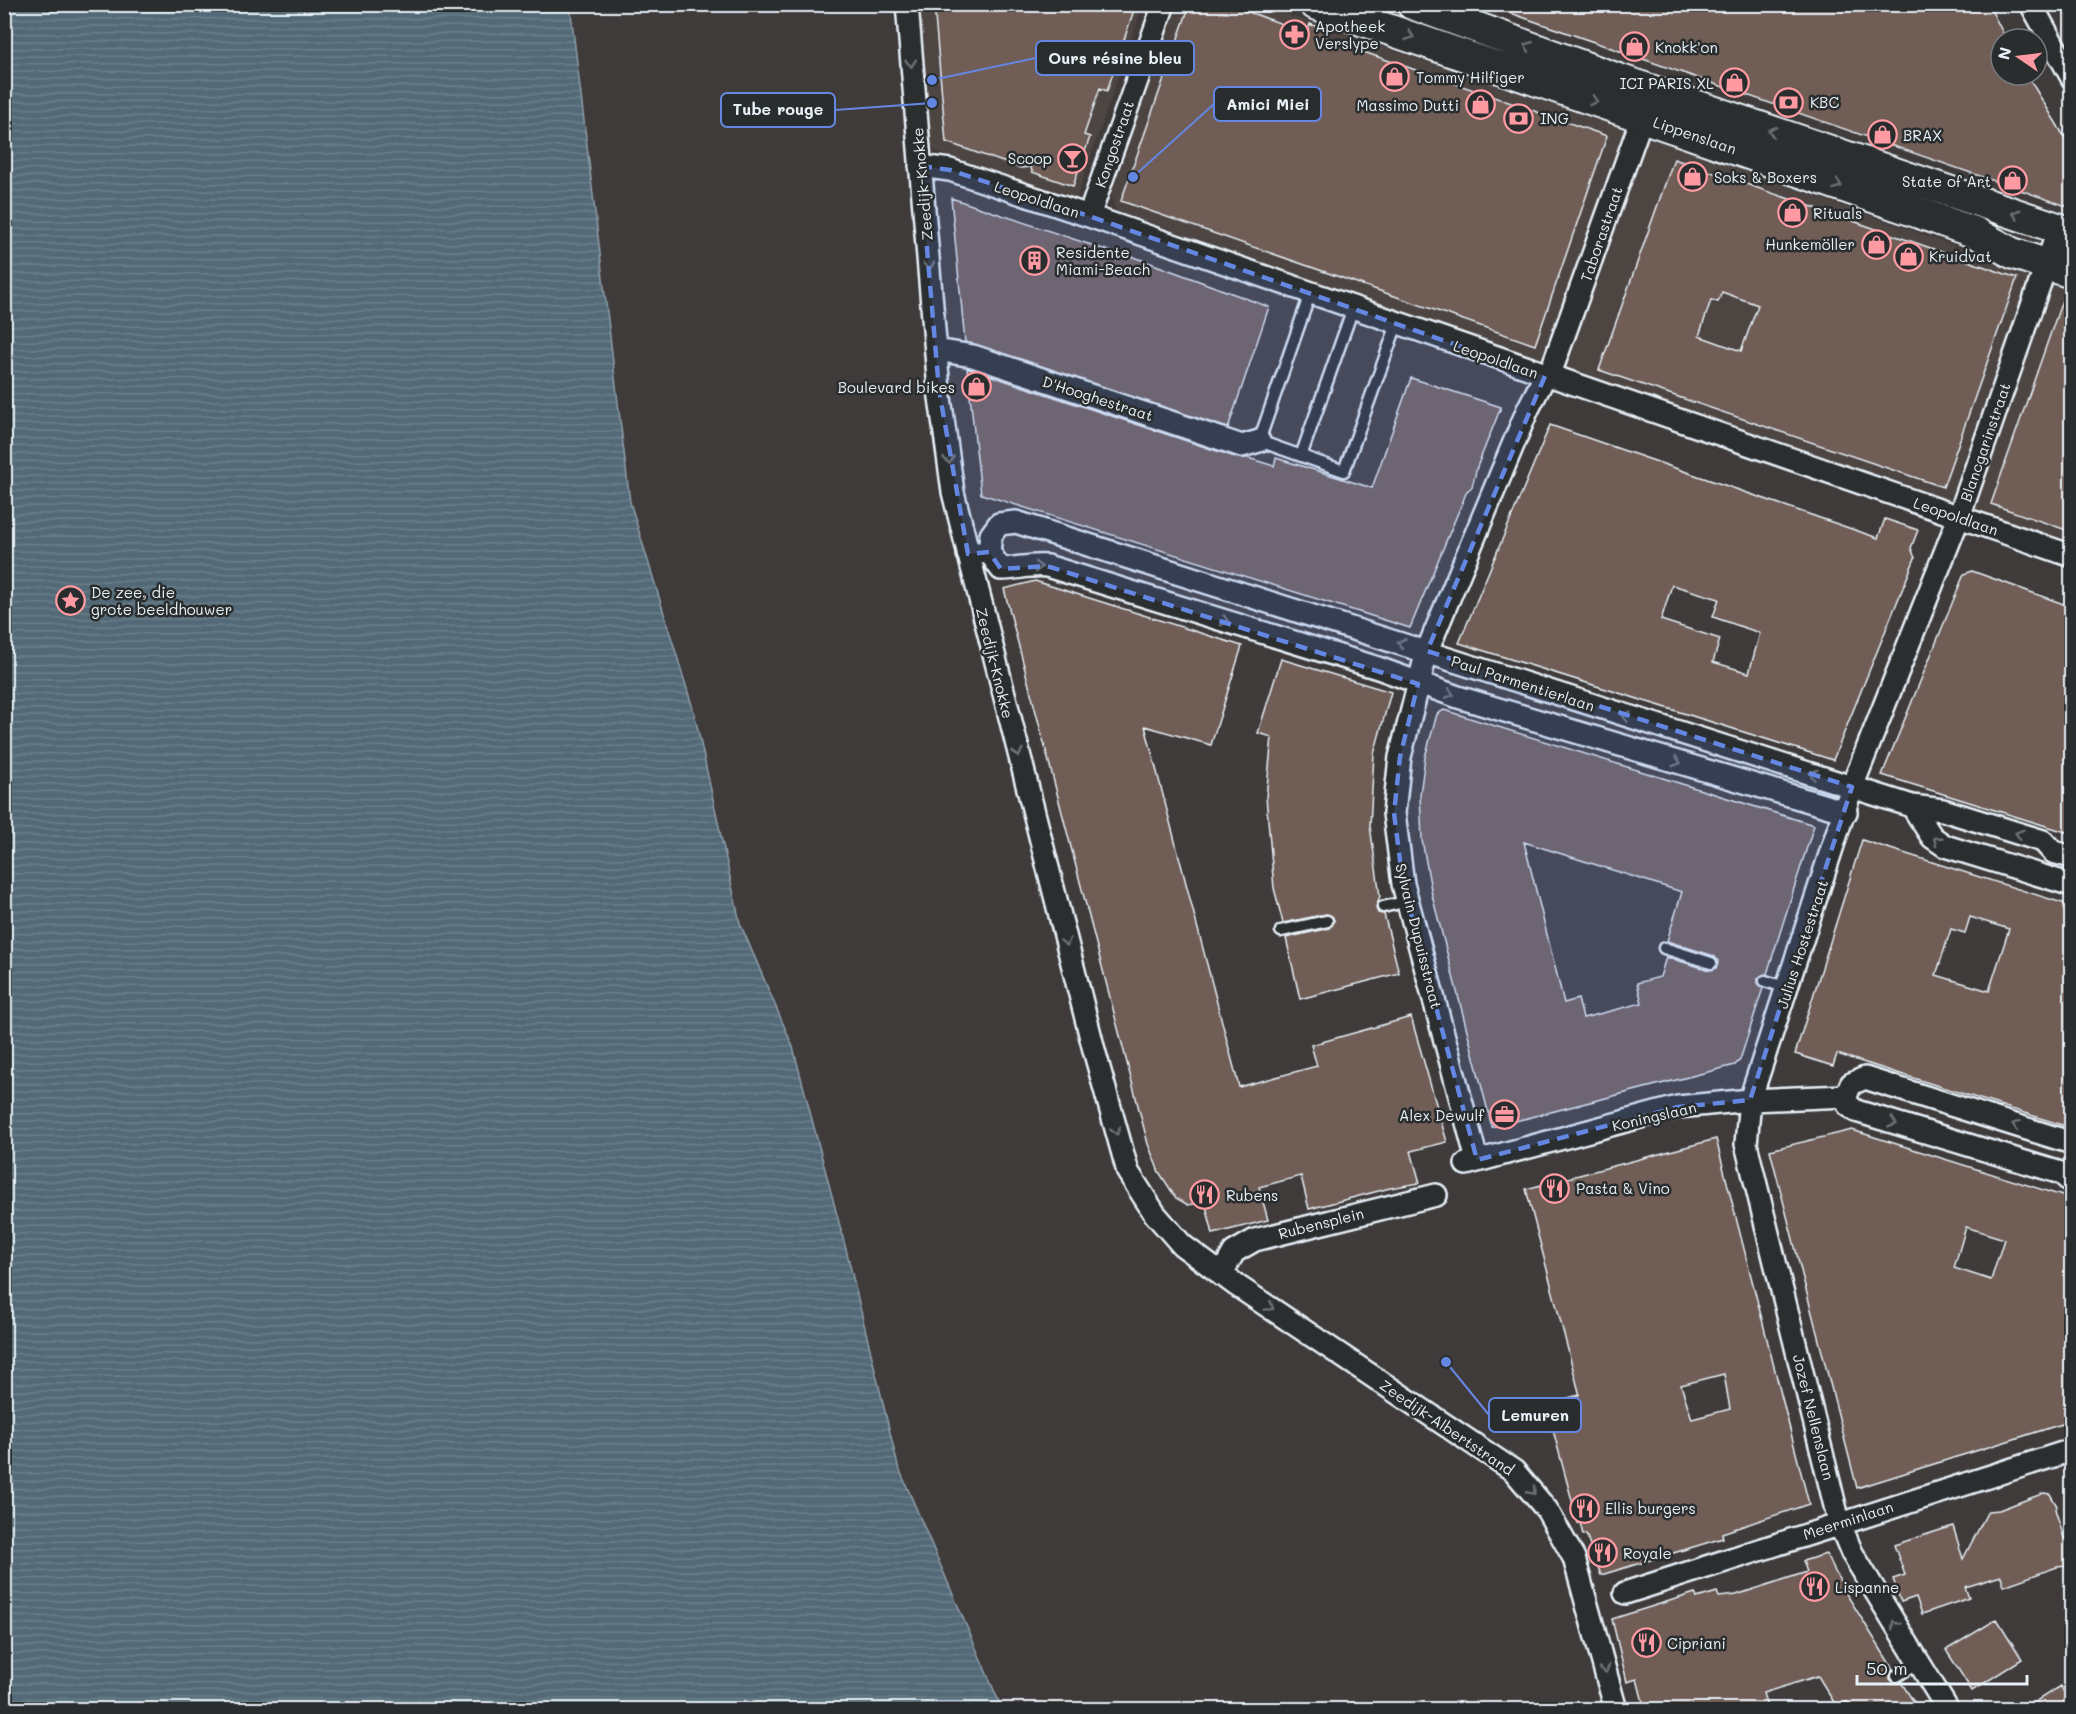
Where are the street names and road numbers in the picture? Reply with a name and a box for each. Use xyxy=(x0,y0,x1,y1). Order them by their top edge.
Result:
street label: Kongostraat xyxy=(1090,98,1138,190)
street label: Lippenslaan xyxy=(1651,111,1739,159)
street label: Zeedijk-Knokke xyxy=(907,127,937,241)
street label: Leopoldlaan xyxy=(992,176,1082,222)
street label: Taborastraat xyxy=(1575,184,1627,284)
street label: Leopoldlaan xyxy=(1451,335,1541,383)
street label: D'Hooghestraat xyxy=(1040,371,1156,425)
street label: Blancgarinstraat xyxy=(1955,380,2015,504)
street label: Leopoldlaan xyxy=(1911,492,2001,540)
street label: Zeedijk-Knokke xyxy=(972,605,1018,721)
street label: Paul Parmentierlaan xyxy=(1449,650,1597,716)
street label: Sylvain Dupuisstraat xyxy=(1391,861,1447,1011)
street label: Julius Hostestraat xyxy=(1772,877,1832,1011)
street label: Koningslaan xyxy=(1610,1097,1698,1135)
street label: Rubensplein xyxy=(1276,1203,1366,1243)
street label: Jozef Nellenslaan xyxy=(1789,1352,1839,1482)
street label: Zeedijk-Albertstrand xyxy=(1376,1375,1518,1479)
street label: Meerminlaan xyxy=(1800,1496,1896,1544)

